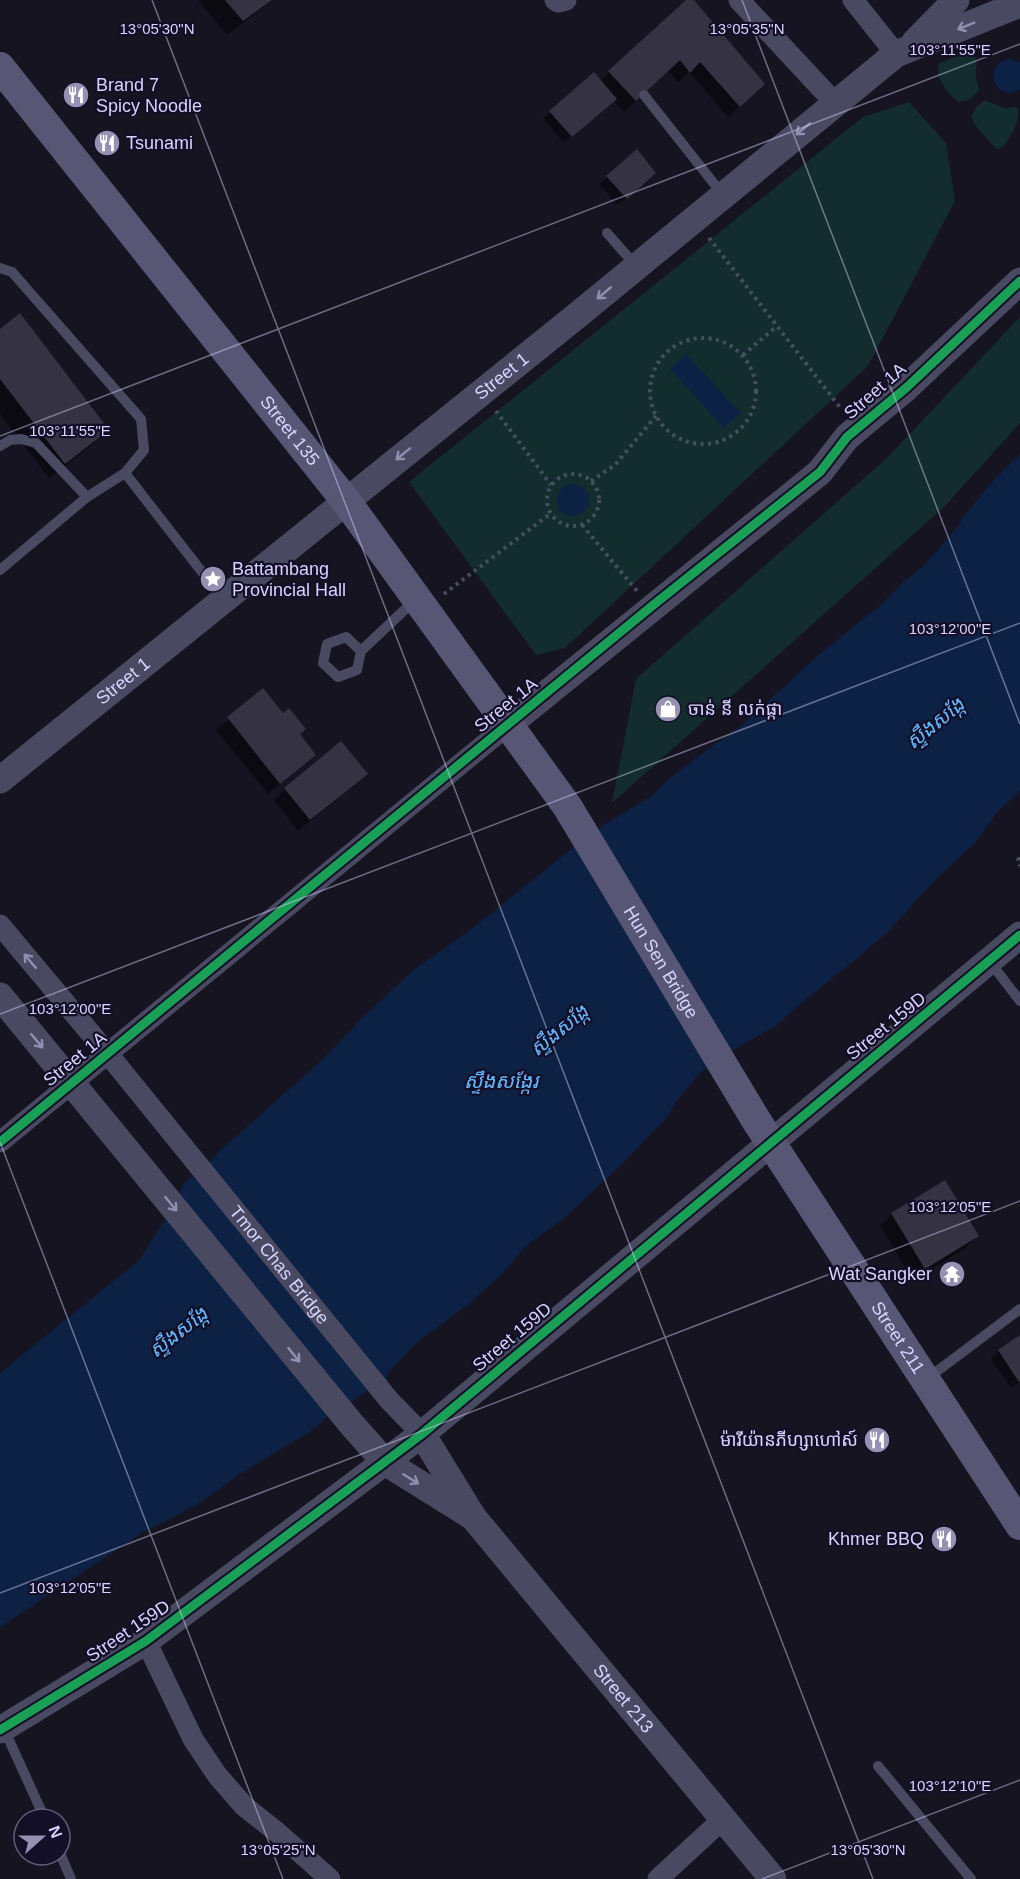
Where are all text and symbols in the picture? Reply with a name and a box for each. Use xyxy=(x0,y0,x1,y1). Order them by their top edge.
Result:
text: 13°05'30"N xyxy=(119,20,195,37)
text: 13°05'35"N xyxy=(709,20,785,37)
one-way arrow xyxy=(957,21,976,32)
text: 103°11'55"E xyxy=(909,41,991,58)
place label: Brand 7 Spicy Noodle xyxy=(96,75,202,116)
restaurant icon: Brand 7 Spicy Noodle xyxy=(61,80,91,110)
one-way arrow xyxy=(795,123,811,136)
restaurant icon: Tsunami xyxy=(92,128,122,158)
place label: Tsunami xyxy=(126,133,193,153)
one-way arrow xyxy=(596,286,612,299)
street label: Street 1 xyxy=(471,349,533,404)
street label: Street 1A xyxy=(840,359,910,423)
street label: Street 135 xyxy=(256,392,324,469)
text: 103°11'55"E xyxy=(29,422,111,439)
one-way arrow xyxy=(395,448,411,461)
place label: Battambang Provincial Hall xyxy=(232,559,346,600)
place icon: Battambang Provincial Hall xyxy=(198,564,228,594)
text: 103°12'00"E xyxy=(909,620,991,637)
street label: Street 1 xyxy=(92,653,154,709)
street label: Street 1A xyxy=(471,674,541,736)
water label: ស្ទឹងសង្កែ xyxy=(901,692,970,754)
shop icon: ចាន់ នី លក់ផ្កា xyxy=(653,694,683,724)
place label: ចាន់ នី លក់ផ្កា xyxy=(688,699,782,720)
street label: Hun Sen Bridge xyxy=(620,903,702,1022)
one-way arrow xyxy=(23,953,36,969)
street label: Street 159D xyxy=(842,988,930,1064)
water label: ស្ទឹងសង្កែ xyxy=(525,999,594,1061)
text: 103°12'00"E xyxy=(29,1000,111,1017)
street label: Street 1A xyxy=(40,1028,110,1090)
one-way arrow xyxy=(31,1033,44,1049)
water label: ស្ទឹងសង្កែរ xyxy=(464,1070,540,1094)
one-way arrow xyxy=(164,1196,178,1211)
text: 103°12'05"E xyxy=(909,1198,991,1215)
street label: Tmor Chas Bridge xyxy=(225,1202,333,1328)
temple icon: Wat Sangker xyxy=(937,1259,967,1289)
place label: Wat Sangker xyxy=(829,1264,932,1284)
street label: Street 159D xyxy=(469,1298,555,1376)
street label: Street 211 xyxy=(867,1298,929,1377)
water label: ស្ទឹងសង្កែ xyxy=(144,1302,213,1363)
one-way arrow xyxy=(288,1347,301,1363)
restaurant icon: ម៉ារីយ៉ានភីហ្សាហៅស៍ xyxy=(862,1425,892,1455)
place label: ម៉ារីយ៉ានភីហ្សាហៅស៍ xyxy=(720,1429,858,1451)
one-way arrow xyxy=(402,1473,419,1485)
restaurant icon: Khmer BBQ xyxy=(929,1524,959,1554)
place label: Khmer BBQ xyxy=(828,1529,924,1549)
text: 103°12'05"E xyxy=(29,1579,111,1596)
street label: Street 159D xyxy=(83,1596,173,1666)
street label: Street 213 xyxy=(589,1660,658,1737)
text: 103°12'10"E xyxy=(909,1777,991,1794)
north arrow xyxy=(12,1807,72,1867)
text: N xyxy=(46,1823,66,1840)
text: 13°05'25"N xyxy=(240,1841,316,1858)
text: 13°05'30"N xyxy=(830,1841,906,1858)

